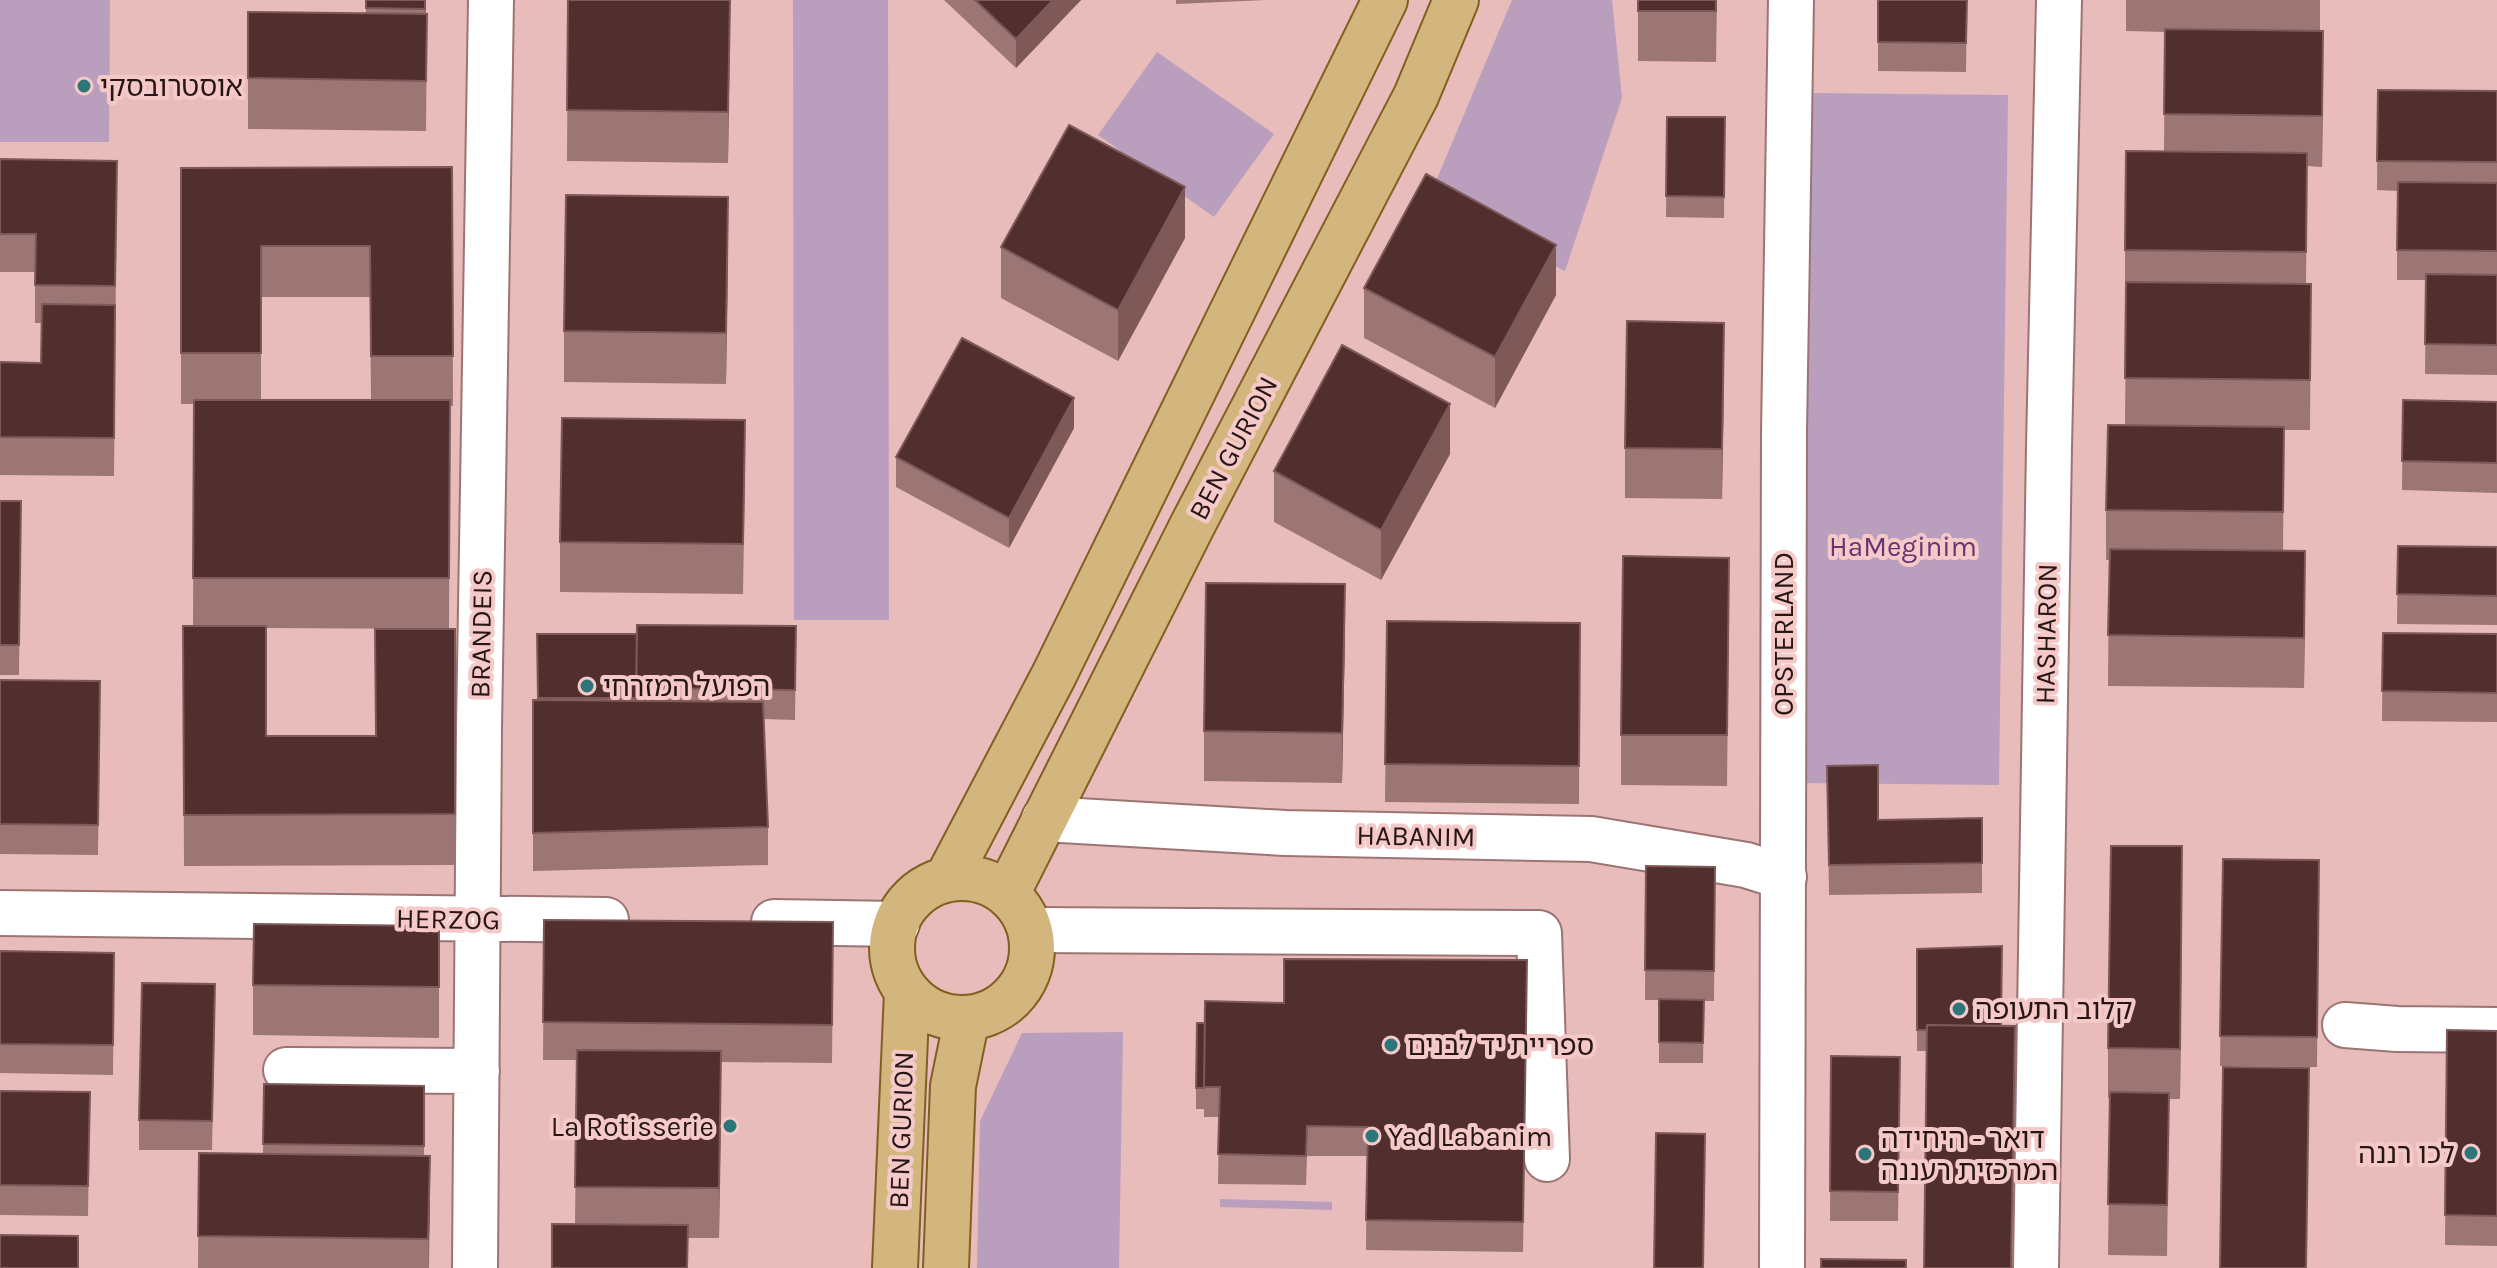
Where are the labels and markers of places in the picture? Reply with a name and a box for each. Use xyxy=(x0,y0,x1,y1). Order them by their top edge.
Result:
place label: אוסטרובסקי xyxy=(100,70,243,103)
marker: אוסטרובסקי xyxy=(75,77,93,95)
place label: הפועל המזרחי xyxy=(603,670,770,703)
marker: הפועל המזרחי xyxy=(578,677,596,695)
place label: קלוב התעופה xyxy=(1975,993,2133,1026)
marker: קלוב התעופה xyxy=(1950,1000,1968,1018)
place label: ספריית יד לבנים xyxy=(1407,1029,1594,1062)
marker: ספריית יד לבנים xyxy=(1382,1036,1400,1054)
place label: La Rotisserie xyxy=(551,1110,714,1143)
marker: La Rotisserie xyxy=(721,1117,739,1135)
place label: Yad Labanim xyxy=(1388,1120,1552,1153)
place label: דואר - היחידה המרכזית רעננה xyxy=(1881,1122,2058,1187)
marker: Yad Labanim xyxy=(1363,1127,1381,1145)
place label: לכו רננה xyxy=(2358,1137,2455,1170)
marker: לכו רננה xyxy=(2462,1144,2480,1162)
marker: דואר - היחידה המרכזית רעננה xyxy=(1856,1145,1874,1163)

